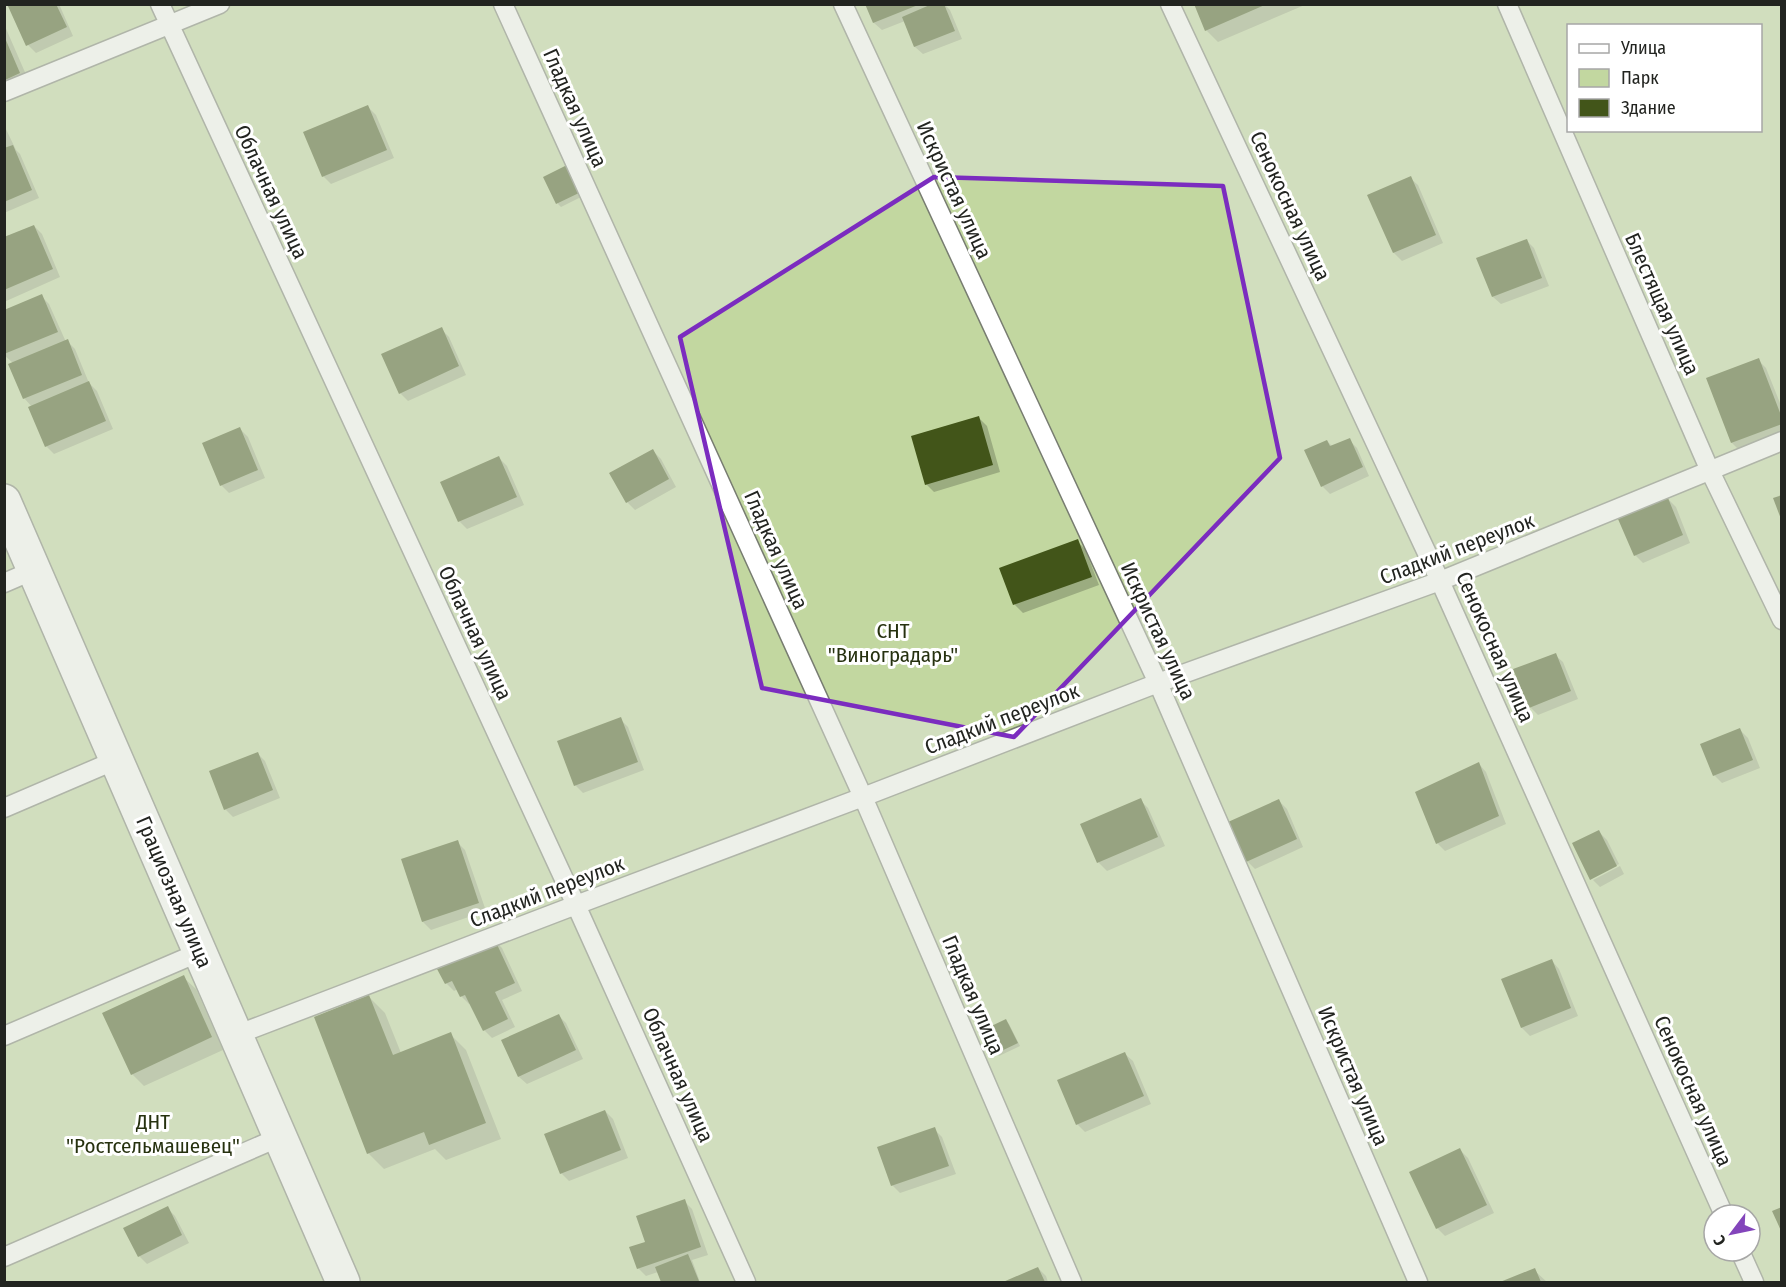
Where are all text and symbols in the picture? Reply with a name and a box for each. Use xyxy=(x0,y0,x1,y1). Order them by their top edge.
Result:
legend xyxy=(1567,24,1762,132)
text: Улица xyxy=(1620,37,1666,59)
street label: Гладкая улица xyxy=(537,45,613,171)
text: Парк xyxy=(1621,67,1659,89)
text: Здание xyxy=(1621,97,1676,119)
street label: Искристая улица xyxy=(911,117,997,263)
street label: Облачная улица xyxy=(229,121,313,263)
street label: Сенокосная улица xyxy=(1244,127,1336,285)
street label: Блестящая улица xyxy=(1619,229,1705,379)
street label: Гладкая улица xyxy=(738,487,814,613)
street label: Сладкий переулок xyxy=(1376,508,1538,590)
street label: Искристая улица xyxy=(1115,558,1201,704)
street label: Облачная улица xyxy=(433,562,517,704)
street label: Сенокосная улица xyxy=(1450,568,1540,726)
park label: СНТ "Виноградарь" xyxy=(828,618,958,668)
street label: Сладкий переулок xyxy=(921,678,1083,760)
street label: Грациозная улица xyxy=(130,812,218,972)
street label: Сладкий переулок xyxy=(466,851,628,933)
street label: Гладкая улица xyxy=(936,931,1010,1059)
street label: Искристая улица xyxy=(1312,1002,1394,1150)
street label: Облачная улица xyxy=(637,1004,719,1146)
street label: Сенокосная улица xyxy=(1648,1012,1738,1170)
park label: ДНТ "Ростсельмашевец" xyxy=(66,1109,240,1159)
north arrow xyxy=(1702,1203,1762,1263)
text: С xyxy=(1709,1232,1730,1249)

